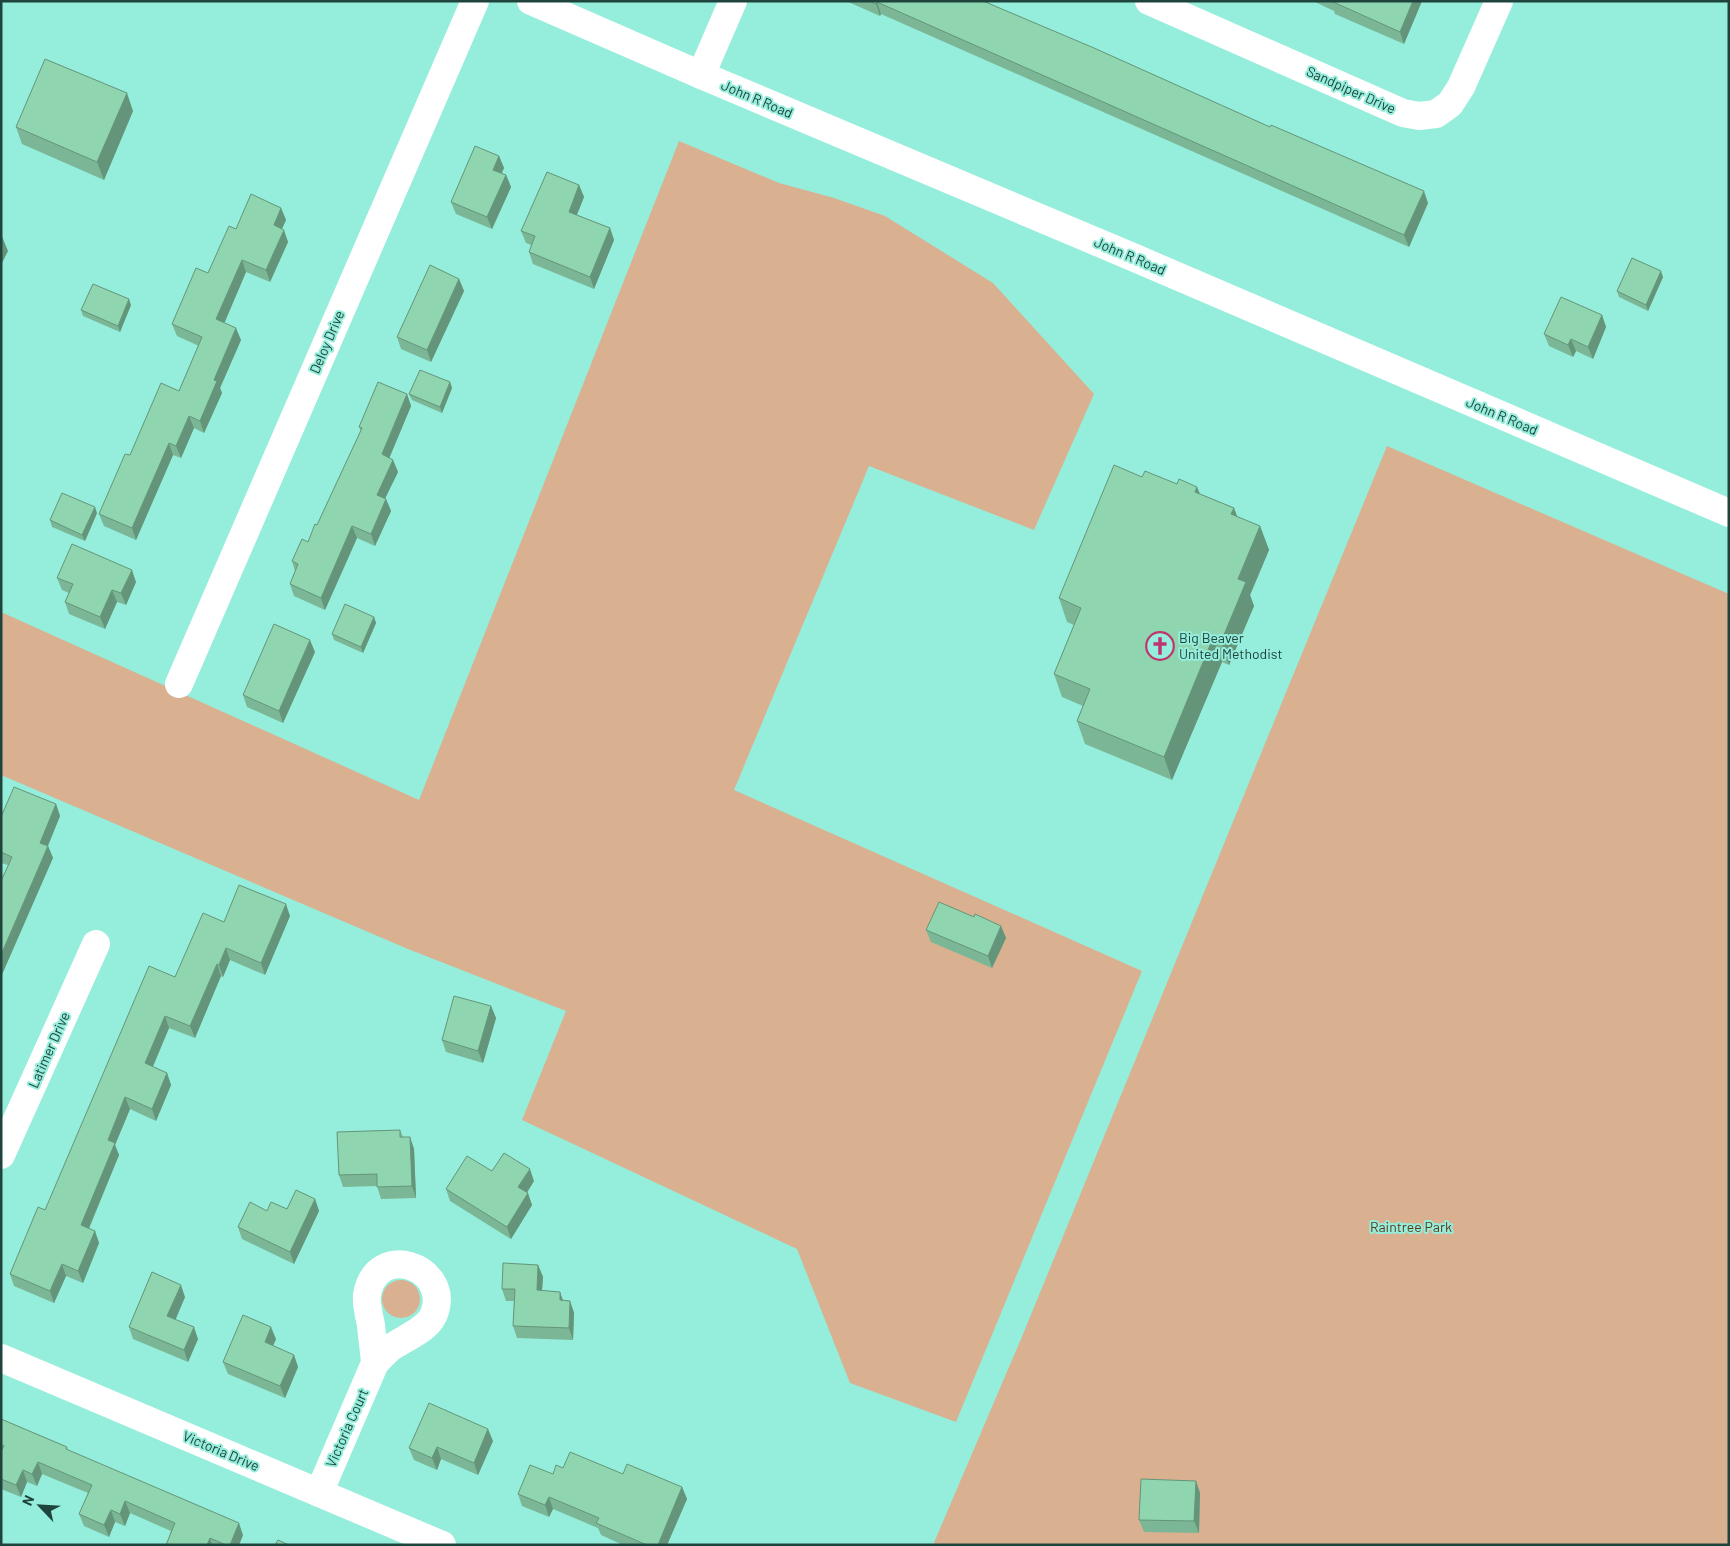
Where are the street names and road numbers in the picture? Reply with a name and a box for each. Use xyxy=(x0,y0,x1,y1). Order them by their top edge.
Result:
street label: Sandpiper Drive xyxy=(1304,62,1398,117)
street label: John R Road xyxy=(719,76,795,121)
street label: John R Road xyxy=(1092,233,1168,278)
street label: Deloy Drive xyxy=(306,308,347,376)
street label: John R Road xyxy=(1464,393,1540,438)
street label: Latimer Drive xyxy=(24,1009,73,1091)
street label: Victoria Court xyxy=(322,1386,371,1470)
street label: Victoria Drive xyxy=(180,1427,262,1474)

